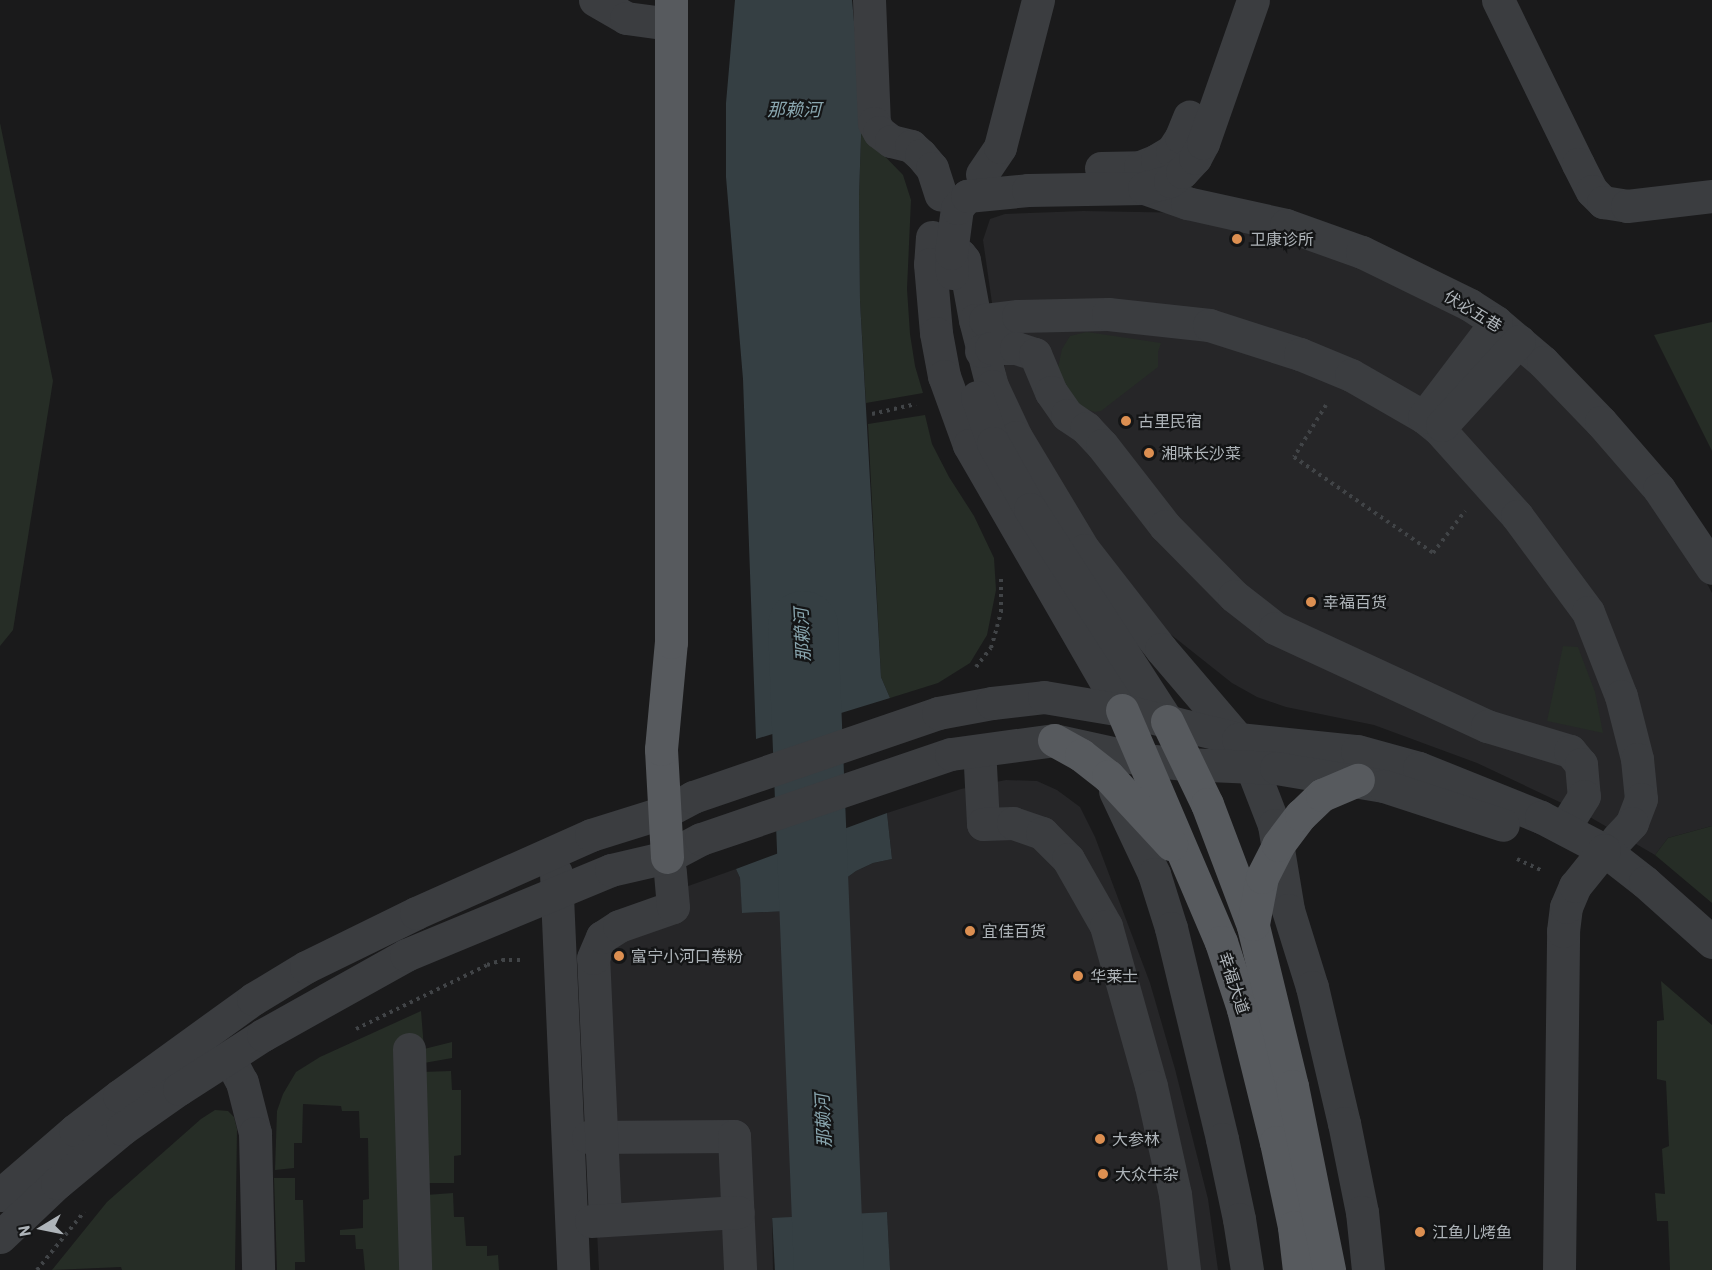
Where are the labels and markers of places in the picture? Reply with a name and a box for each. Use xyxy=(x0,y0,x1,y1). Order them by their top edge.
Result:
place label: 卫康诊所 xyxy=(1250,229,1314,249)
marker: 卫康诊所 xyxy=(1228,230,1246,248)
place label: 古里民宿 xyxy=(1138,411,1202,431)
marker: 古里民宿 xyxy=(1119,414,1133,428)
place label: 湘味长沙菜 xyxy=(1161,443,1241,463)
marker: 湘味长沙菜 xyxy=(1142,446,1156,460)
place label: 幸福百货 xyxy=(1323,592,1387,612)
marker: 幸福百货 xyxy=(1304,595,1318,609)
place label: 宜佳百货 xyxy=(982,921,1046,941)
marker: 宜佳百货 xyxy=(963,924,977,938)
place label: 富宁小河口卷粉 xyxy=(631,946,743,966)
marker: 富宁小河口卷粉 xyxy=(612,949,626,963)
place label: 华莱士 xyxy=(1090,966,1138,986)
marker: 华莱士 xyxy=(1071,969,1085,983)
place label: 大参林 xyxy=(1112,1129,1160,1149)
marker: 大参林 xyxy=(1093,1132,1107,1146)
place label: 大众牛杂 xyxy=(1115,1164,1179,1184)
marker: 大众牛杂 xyxy=(1096,1167,1110,1181)
place label: 江鱼儿烤鱼 xyxy=(1432,1222,1512,1242)
marker: 江鱼儿烤鱼 xyxy=(1413,1225,1427,1239)

